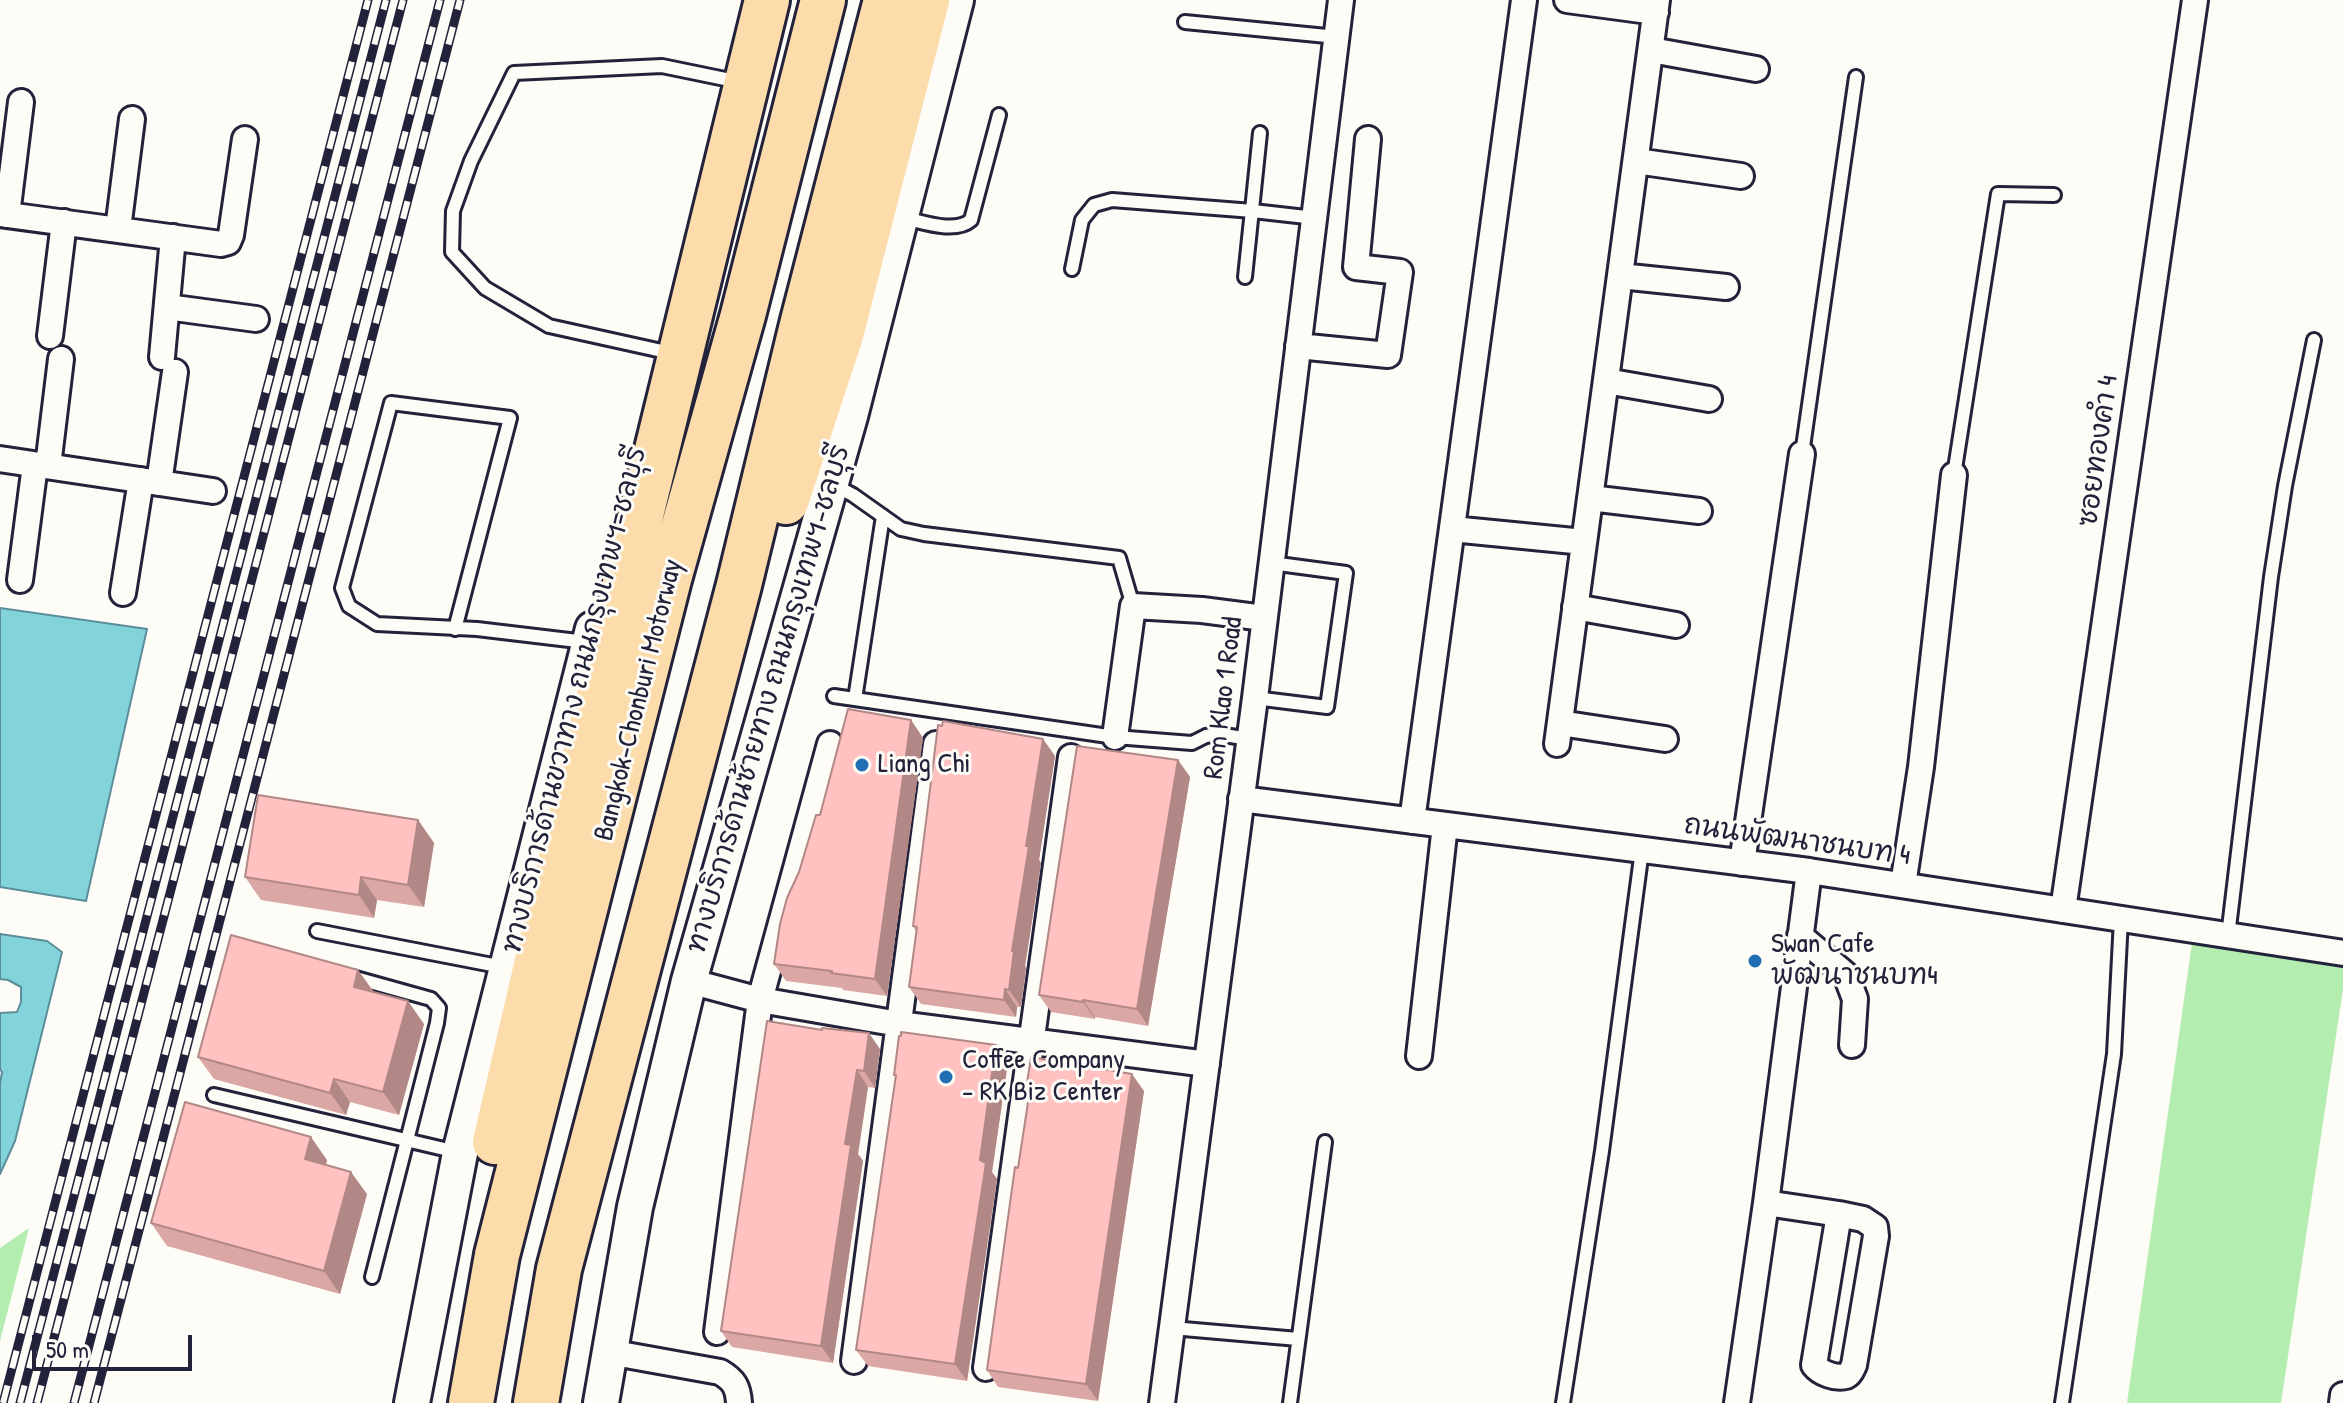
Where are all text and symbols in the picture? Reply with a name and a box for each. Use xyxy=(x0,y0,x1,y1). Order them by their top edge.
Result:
street label: ซอยทองคำ 4 xyxy=(2072,373,2126,529)
street label: ทางบริการด้านซ้ายทาง ถนนกรุงเทพฯ-ชลบุรี xyxy=(680,441,858,957)
street label: ทางบริการด้านขวาทาง ถนนกรุงเทพฯ-ชลบุรี xyxy=(496,443,654,957)
street label: Bangkok-Chonburi Motorway xyxy=(588,556,690,844)
street label: Rom Klao 1 Road xyxy=(1197,615,1251,781)
place label: Liang Chi xyxy=(878,748,971,782)
marker: Liang Chi xyxy=(853,756,871,774)
street label: ถนนพัฒนาชนบท 4 xyxy=(1682,808,1912,874)
place label: Swan Cafe พัฒนาชนบท4 xyxy=(1771,928,1938,994)
marker: Swan Cafe พัฒนาชนบท4 xyxy=(1746,952,1764,970)
place label: Coffee Company - RK Biz Center xyxy=(962,1044,1125,1110)
marker: Coffee Company - RK Biz Center xyxy=(937,1068,955,1086)
scale bar xyxy=(36,1319,196,1369)
text: 50 m xyxy=(46,1333,89,1365)

